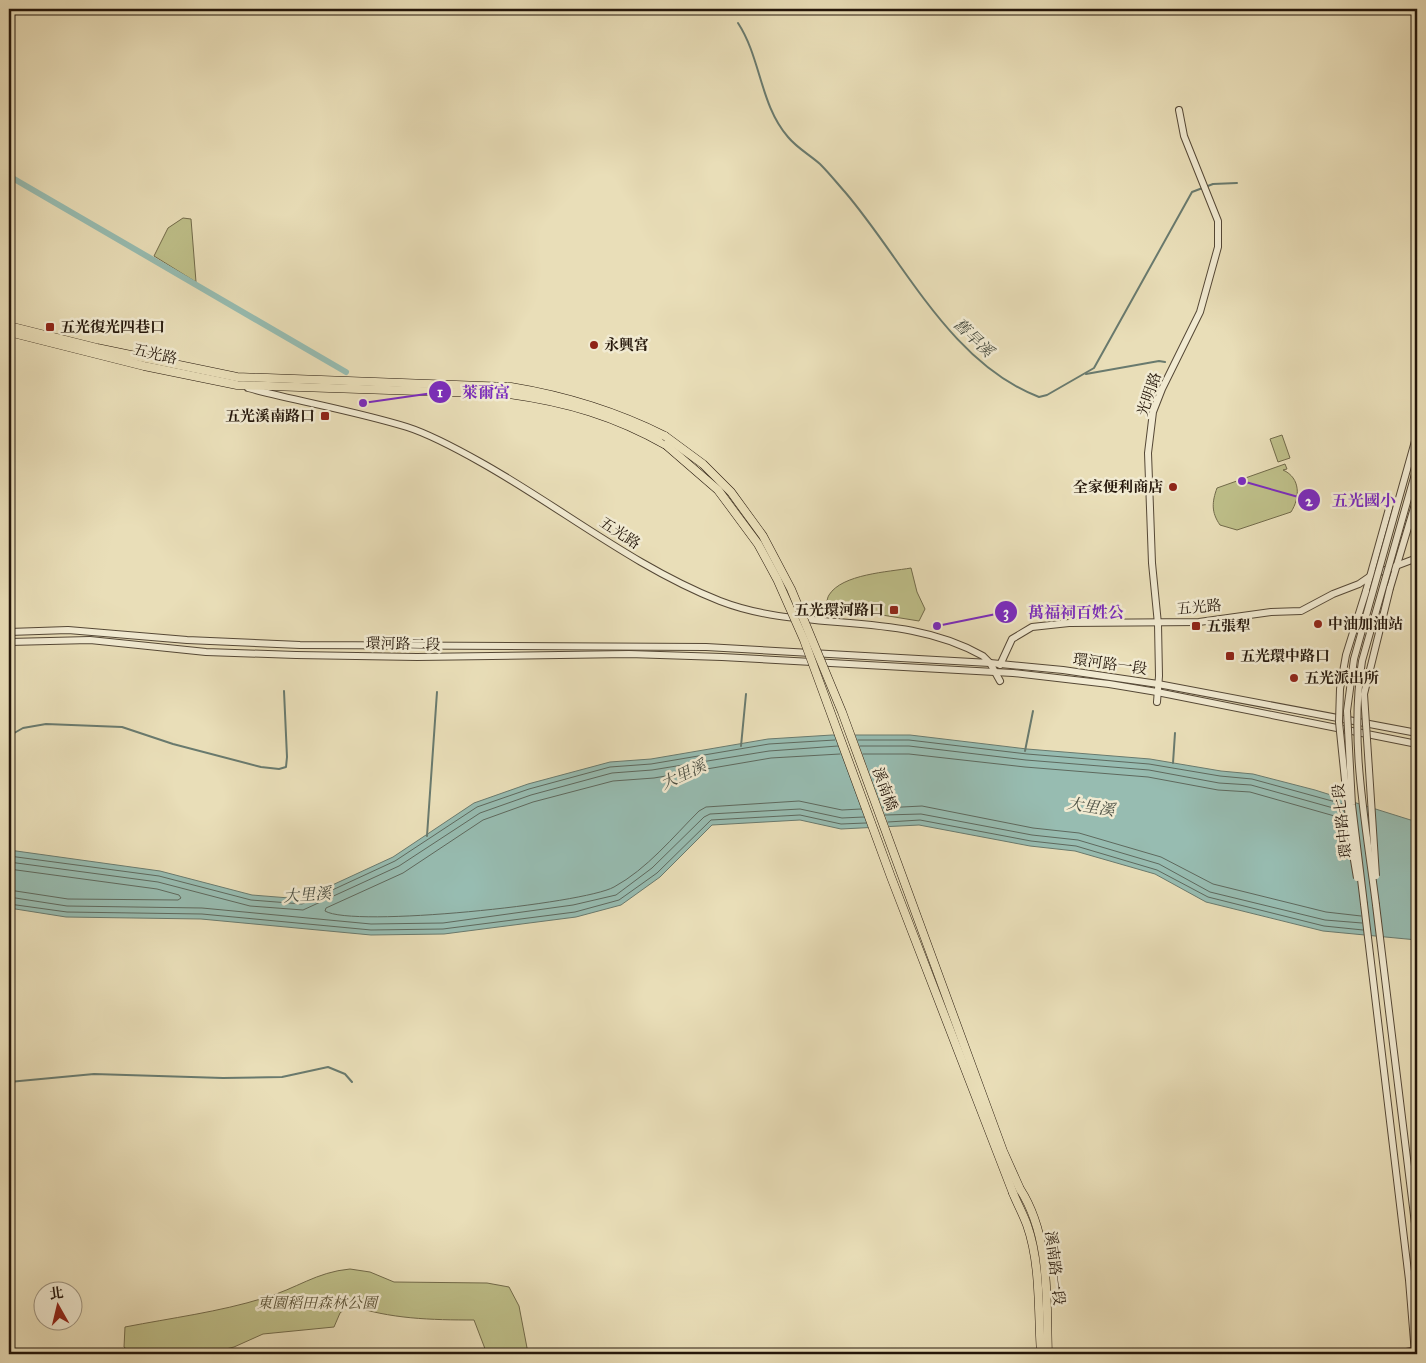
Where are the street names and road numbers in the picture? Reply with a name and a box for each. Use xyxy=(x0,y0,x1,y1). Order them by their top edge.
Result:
street label: 五光路 xyxy=(131,340,179,368)
street label: 光明路 xyxy=(1133,370,1165,418)
street label: 五光路 xyxy=(596,513,644,553)
street label: 五光路 xyxy=(1176,596,1222,618)
street label: 環河路二段 xyxy=(365,634,441,654)
street label: 環河路一段 xyxy=(1072,650,1148,678)
street label: 溪南橋 xyxy=(869,765,901,813)
street label: 環中路七段 xyxy=(1329,783,1355,859)
street label: 溪南路一段 xyxy=(1041,1230,1069,1306)

